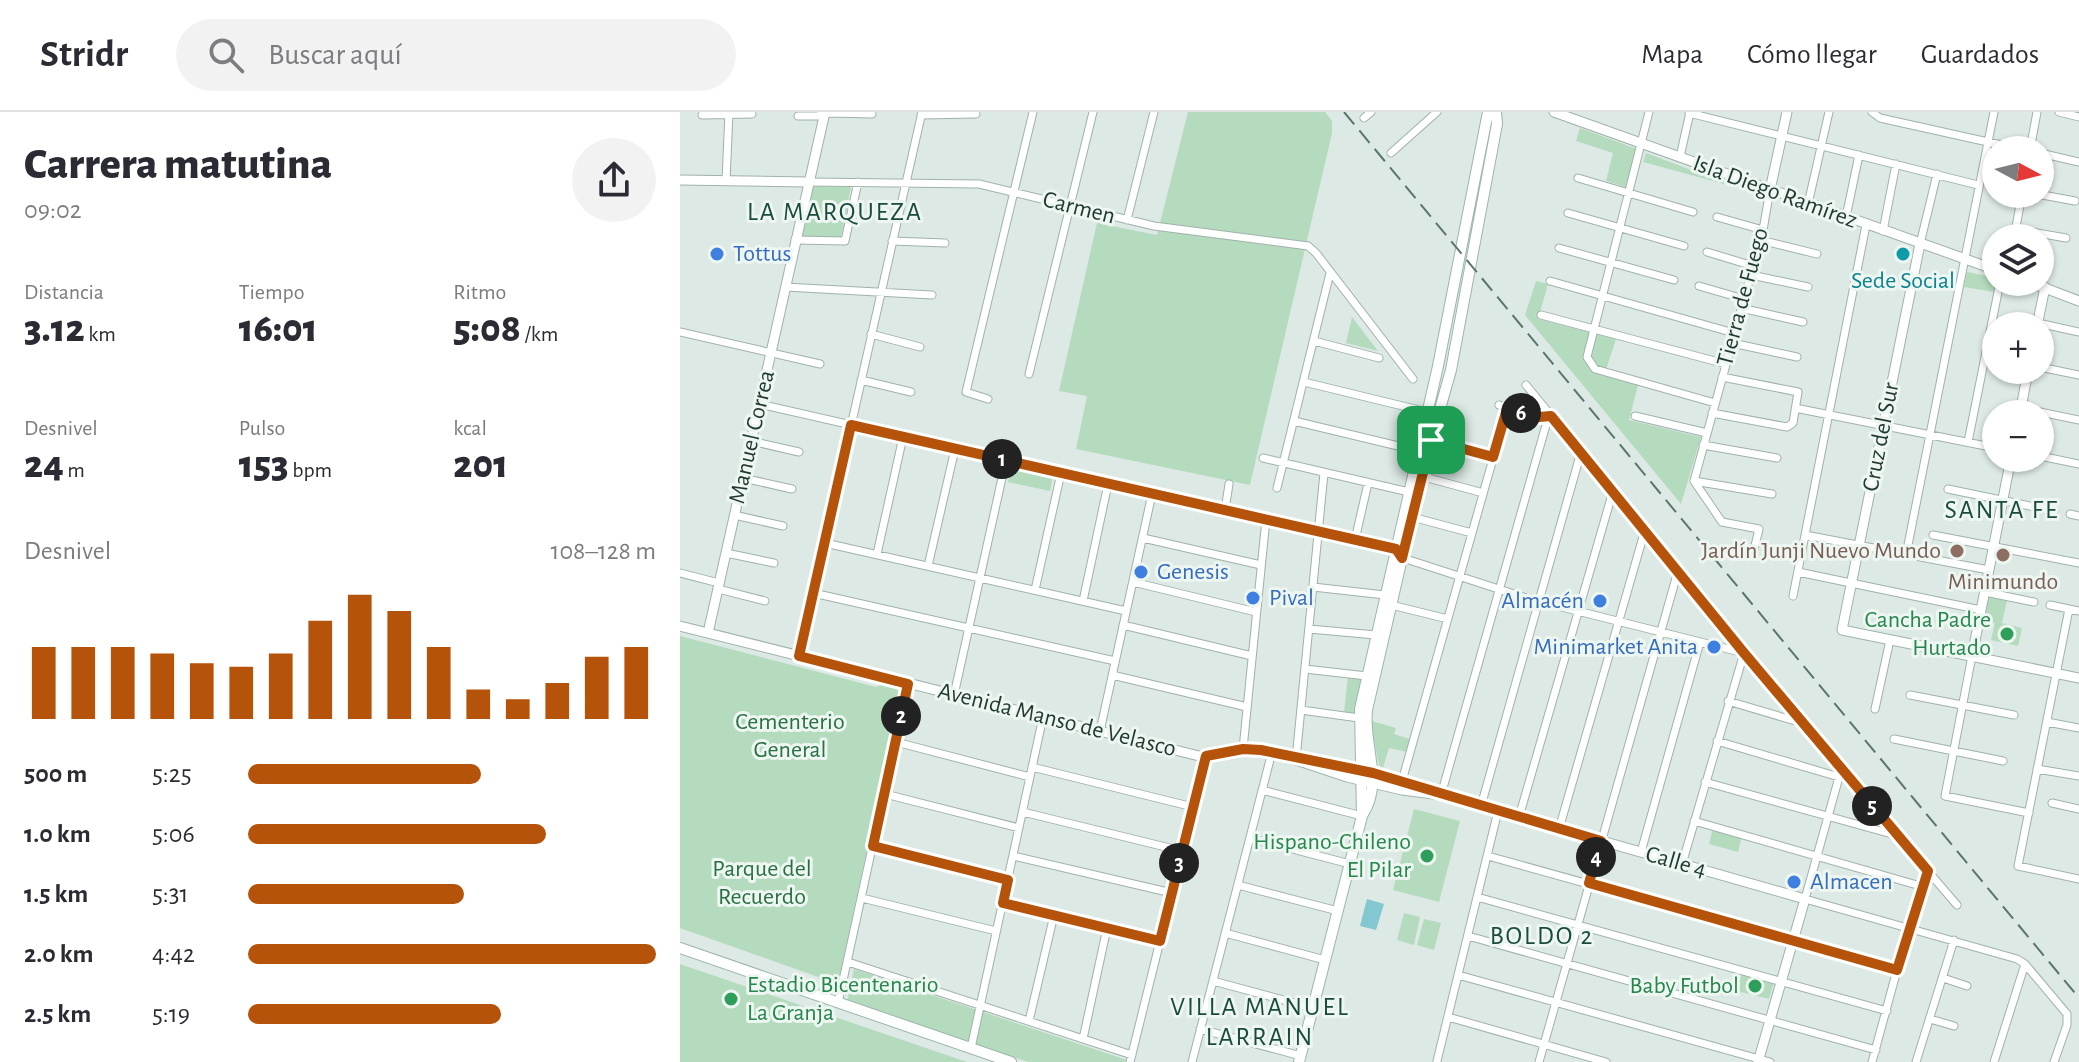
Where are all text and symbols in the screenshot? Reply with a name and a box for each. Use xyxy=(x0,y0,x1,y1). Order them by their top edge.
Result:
search box xyxy=(176,19,736,91)
icon: search xyxy=(204,33,248,77)
text: Stridr xyxy=(40,36,128,74)
text: Buscar aquí xyxy=(268,40,402,70)
text: Mapa xyxy=(1641,41,1703,69)
text: Cómo llegar xyxy=(1747,41,1877,69)
text: Guardados xyxy=(1921,41,2039,69)
north arrow xyxy=(1982,136,2054,208)
map controls xyxy=(1982,136,2054,472)
button: share xyxy=(572,138,656,222)
text: Carrera matutina xyxy=(24,143,332,187)
street label: Isla Diego Ramírez xyxy=(1690,151,1860,233)
street label: Carmen xyxy=(1040,187,1118,229)
text: 09:02 xyxy=(24,197,81,223)
district label: LA MARQUEZA xyxy=(747,199,923,225)
button: layers xyxy=(1982,224,2054,296)
street label: Tierra de Fuego xyxy=(1713,225,1773,369)
place label: Tottus xyxy=(733,242,791,266)
marker: Tottus xyxy=(708,245,726,263)
marker: Sede Social xyxy=(1894,245,1912,263)
place label: Sede Social xyxy=(1851,269,1955,293)
text: Distancia xyxy=(24,281,104,303)
text: Tiempo xyxy=(239,281,305,303)
text: Ritmo xyxy=(453,281,506,303)
text: 3.12 xyxy=(24,309,85,349)
text: 16:01 xyxy=(239,309,318,349)
text: 5:08 xyxy=(453,309,521,349)
button: + xyxy=(1982,312,2054,384)
text: km xyxy=(85,323,116,345)
text: /km xyxy=(521,323,558,345)
street label: Manuel Correa xyxy=(725,368,779,506)
street label: Cruz del Sur xyxy=(1859,380,1903,493)
pin: 6 xyxy=(1501,393,1541,433)
button: − xyxy=(1982,400,2054,472)
text: 6 xyxy=(1516,402,1526,424)
pin xyxy=(1397,406,1465,474)
text: Desnivel xyxy=(24,417,98,439)
text: Pulso xyxy=(239,417,285,439)
text: kcal xyxy=(453,417,487,439)
icon: arrive xyxy=(1409,418,1453,462)
pin: 1 xyxy=(982,439,1022,479)
text: 24 xyxy=(24,445,64,485)
text: 153 xyxy=(239,445,289,485)
text: 201 xyxy=(453,445,508,485)
text: 1 xyxy=(998,448,1006,470)
text: m xyxy=(64,459,85,481)
text: bpm xyxy=(289,459,332,481)
district label: SANTA FE xyxy=(1944,497,2060,523)
text: Desnivel xyxy=(24,538,111,564)
text: 108–128 m xyxy=(550,538,656,564)
place label: Jardín Junji Nuevo Mundo xyxy=(1701,539,1941,563)
marker: Jardín Junji Nuevo Mundo xyxy=(1948,542,1966,560)
marker: Minimundo xyxy=(1994,546,2012,564)
place label: Genesis xyxy=(1157,560,1229,584)
marker: Genesis xyxy=(1132,563,1150,581)
place label: Minimundo xyxy=(1948,570,2058,594)
place label: Pival xyxy=(1269,586,1314,610)
marker: Pival xyxy=(1244,589,1262,607)
place label: Almacén xyxy=(1501,589,1584,613)
marker: Almacén xyxy=(1591,592,1609,610)
place label: Cancha Padre Hurtado xyxy=(1864,608,1991,660)
marker: Cancha Padre Hurtado xyxy=(1998,625,2016,643)
place label: Minimarket Anita xyxy=(1533,635,1698,659)
marker: Minimarket Anita xyxy=(1705,638,1723,656)
street label: Avenida Manso de Velasco xyxy=(936,679,1178,761)
pin: 2 xyxy=(881,696,921,736)
text: 2 xyxy=(896,705,906,727)
park label: Cementerio General xyxy=(735,710,845,762)
text: 500 m xyxy=(24,761,87,787)
text: 5:25 xyxy=(152,761,192,787)
pin: 5 xyxy=(1852,786,1892,826)
text: 5 xyxy=(1867,795,1877,817)
text: 1.0 km xyxy=(24,821,91,847)
text: 5:06 xyxy=(152,821,195,847)
place label: Hispano-Chileno El Pilar xyxy=(1253,830,1411,882)
pin: 4 xyxy=(1576,837,1616,877)
street label: Calle 4 xyxy=(1643,842,1709,882)
pin: 3 xyxy=(1159,843,1199,883)
text: 4 xyxy=(1590,846,1602,868)
marker: Hispano-Chileno El Pilar xyxy=(1418,847,1436,865)
text: 3 xyxy=(1174,852,1184,874)
park label: Parque del Recuerdo xyxy=(712,857,812,909)
place label: Almacen xyxy=(1810,870,1893,894)
marker: Almacen xyxy=(1785,873,1803,891)
text: 1.5 km xyxy=(24,881,88,907)
text: 5:31 xyxy=(152,881,188,907)
district label: BOLDO 2 xyxy=(1490,923,1594,949)
text: 2.0 km xyxy=(24,941,94,967)
text: 4:42 xyxy=(152,941,195,967)
place label: Estadio Bicentenario La Granja xyxy=(747,973,939,1025)
place label: Baby Futbol xyxy=(1630,974,1739,998)
marker: Baby Futbol xyxy=(1746,977,1764,995)
marker: Estadio Bicentenario La Granja xyxy=(722,990,740,1008)
district label: VILLA MANUEL LARRAIN xyxy=(1170,994,1350,1050)
text: 2.5 km xyxy=(24,1001,91,1027)
text: 5:19 xyxy=(152,1001,190,1027)

